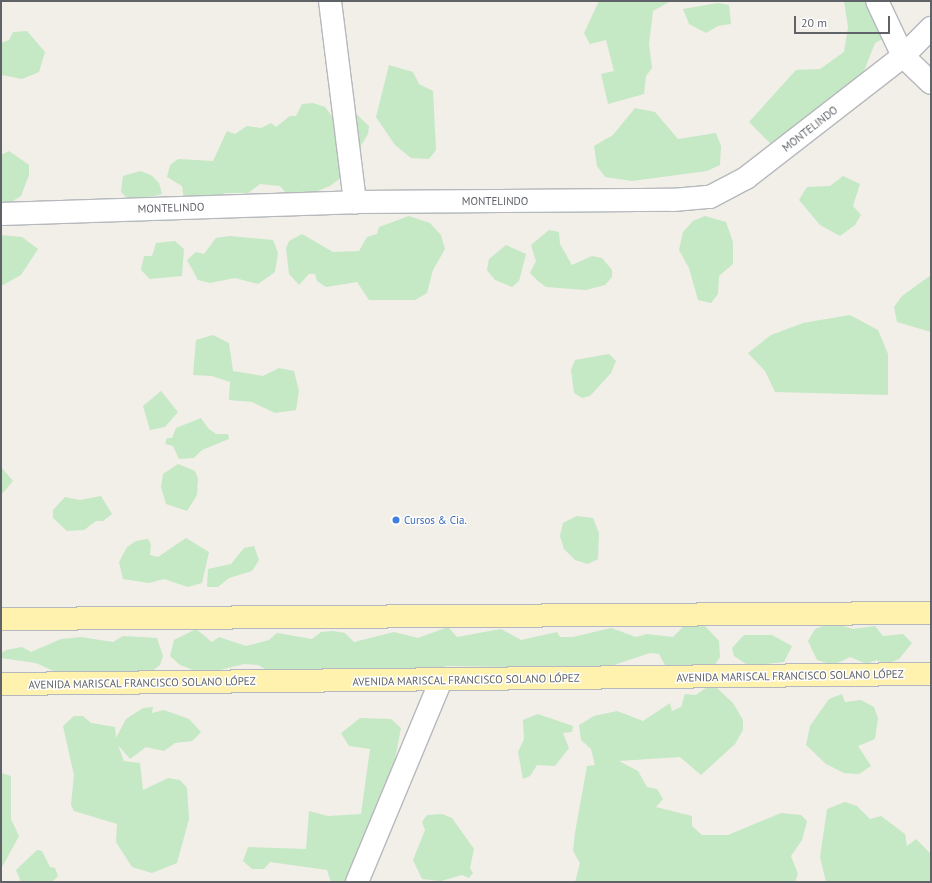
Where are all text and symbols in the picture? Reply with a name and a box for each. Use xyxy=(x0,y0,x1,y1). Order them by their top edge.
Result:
scale bar xyxy=(796,8,892,34)
text: 20 m xyxy=(801,15,827,30)
street label: MONTELINDO xyxy=(780,103,840,155)
street label: MONTELINDO xyxy=(462,194,528,208)
street label: MONTELINDO xyxy=(137,200,205,216)
place label: Cursos & Cia. xyxy=(404,513,467,527)
marker: Cursos & Cia. xyxy=(391,515,401,525)
street label: AVENIDA MARISCAL FRANCISCO SOLANO LÓPEZ xyxy=(676,667,904,685)
street label: AVENIDA MARISCAL FRANCISCO SOLANO LÓPEZ xyxy=(352,671,580,689)
street label: AVENIDA MARISCAL FRANCISCO SOLANO LÓPEZ xyxy=(28,674,256,692)

